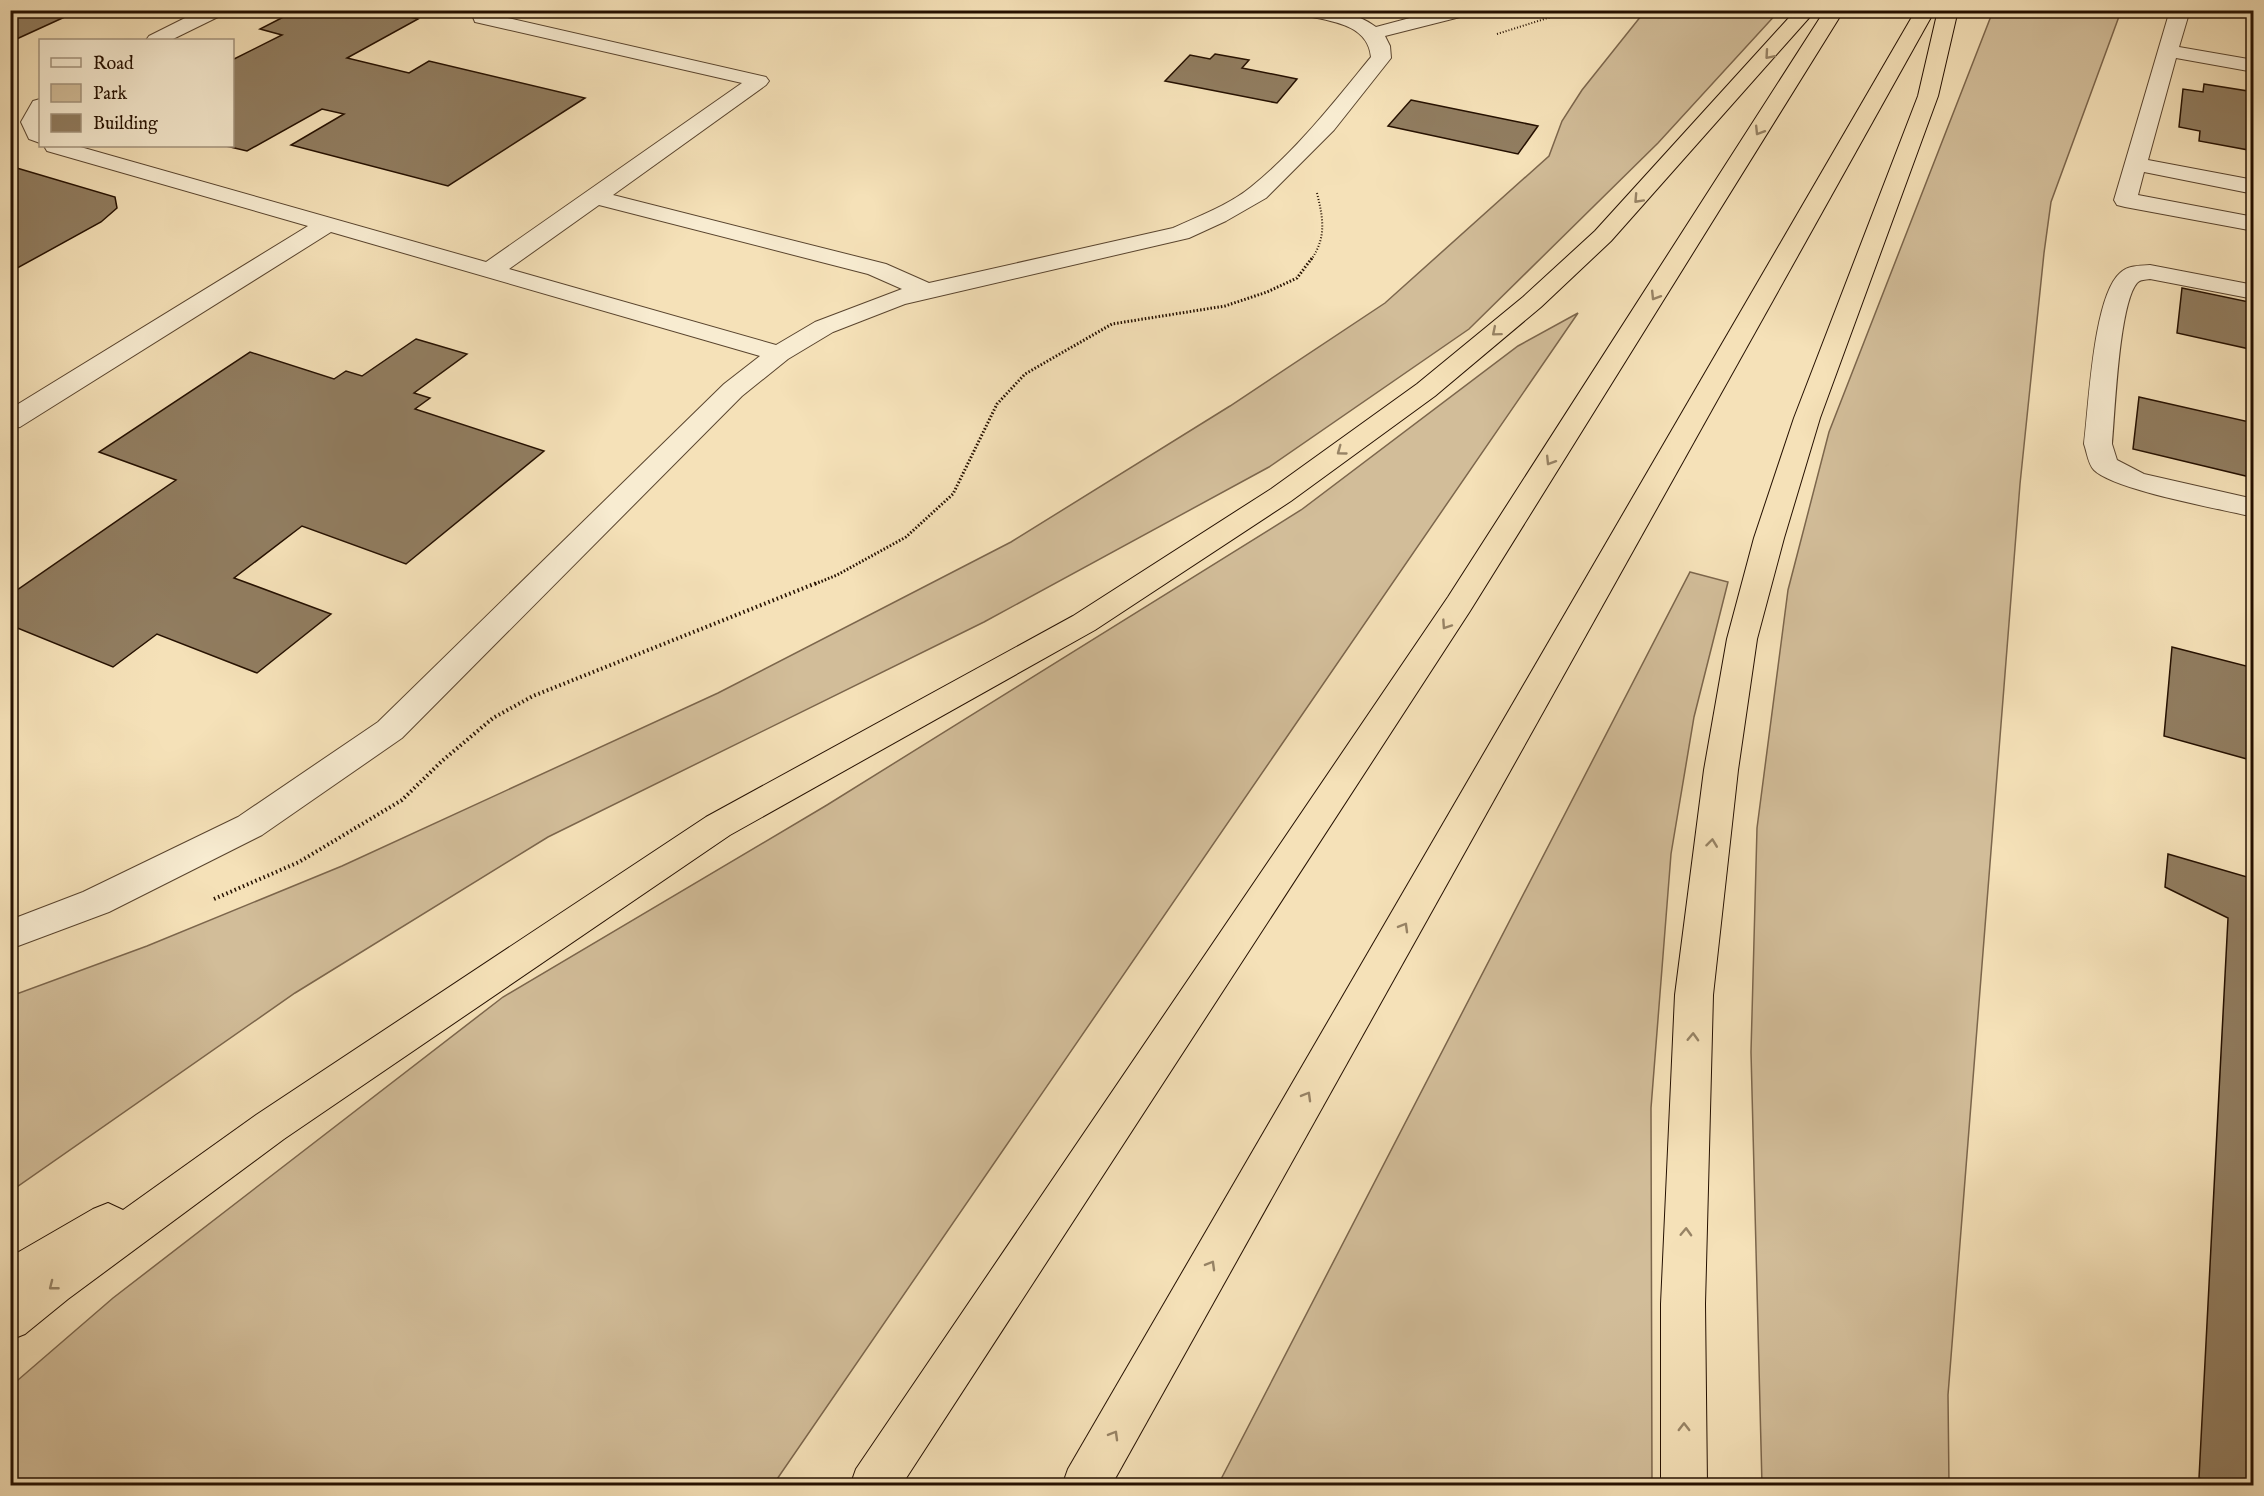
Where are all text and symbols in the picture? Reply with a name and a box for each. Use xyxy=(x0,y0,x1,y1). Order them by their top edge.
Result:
legend xyxy=(39,39,234,147)
one-way arrow xyxy=(1765,48,1776,59)
text: Road xyxy=(93,53,134,76)
text: Park xyxy=(93,83,128,106)
text: Building xyxy=(93,113,158,136)
one-way arrow xyxy=(1755,124,1766,135)
one-way arrow xyxy=(1634,191,1645,202)
one-way arrow xyxy=(1650,290,1662,300)
one-way arrow xyxy=(1492,325,1503,336)
one-way arrow xyxy=(1337,444,1348,455)
one-way arrow xyxy=(1547,454,1558,465)
one-way arrow xyxy=(1442,618,1453,629)
one-way arrow xyxy=(1705,839,1718,848)
one-way arrow xyxy=(1396,922,1408,933)
one-way arrow xyxy=(1686,1033,1699,1042)
one-way arrow xyxy=(1300,1092,1311,1102)
one-way arrow xyxy=(1679,1228,1692,1237)
one-way arrow xyxy=(1203,1261,1215,1271)
one-way arrow xyxy=(49,1278,60,1289)
one-way arrow xyxy=(1678,1423,1690,1432)
one-way arrow xyxy=(1107,1431,1118,1441)

